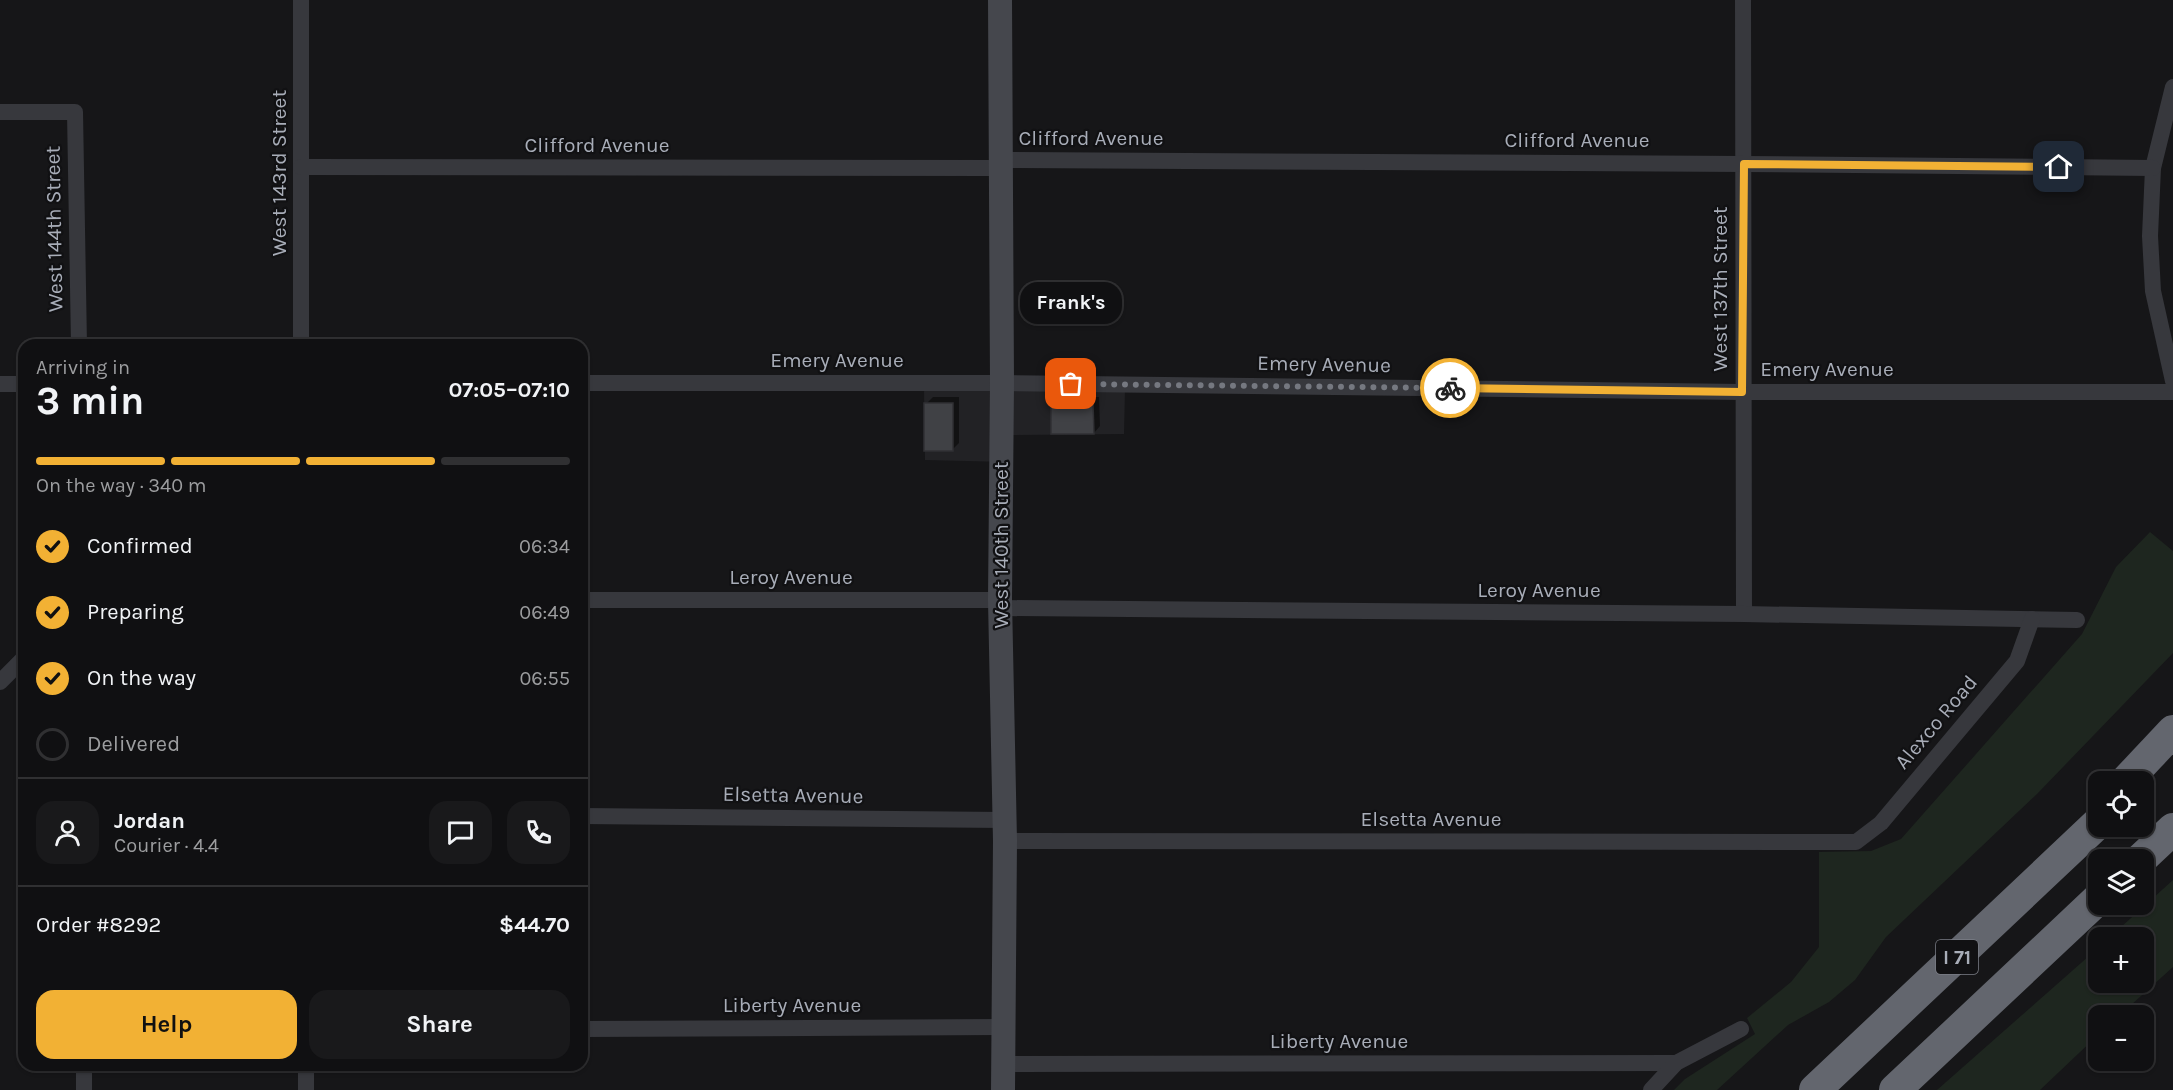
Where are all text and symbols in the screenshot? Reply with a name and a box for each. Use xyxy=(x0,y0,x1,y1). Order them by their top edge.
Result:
street label: West 143rd Street xyxy=(267,90,291,256)
street label: Clifford Avenue xyxy=(1018,126,1164,150)
street label: Clifford Avenue xyxy=(1504,128,1650,152)
street label: Clifford Avenue xyxy=(524,133,670,157)
pin xyxy=(2033,141,2084,192)
street label: West 144th Street xyxy=(41,145,67,312)
icon: home xyxy=(2042,150,2075,183)
street label: West 137th Street xyxy=(1708,206,1732,372)
callout: Frank's xyxy=(1020,282,1122,324)
text: Frank's xyxy=(1037,291,1105,314)
street label: Emery Avenue xyxy=(770,348,904,372)
street label: Emery Avenue xyxy=(1257,351,1391,377)
text: Arriving in xyxy=(36,356,130,379)
street label: Emery Avenue xyxy=(1760,357,1894,381)
pin xyxy=(1045,358,1096,409)
courier xyxy=(1420,358,1480,418)
icon: bag xyxy=(1054,367,1087,400)
icon: bike xyxy=(1434,372,1467,405)
text: 07:05–07:10 xyxy=(448,377,570,403)
text: 3 min xyxy=(36,378,144,424)
street label: West 140th Street xyxy=(989,461,1013,629)
text: On the way · 340 m xyxy=(36,474,207,497)
icon: check xyxy=(36,530,69,563)
text: Confirmed xyxy=(87,533,193,559)
text: 06:34 xyxy=(519,535,570,558)
street label: Leroy Avenue xyxy=(729,565,853,589)
street label: Leroy Avenue xyxy=(1477,578,1601,602)
icon: check xyxy=(36,596,69,629)
text: Preparing xyxy=(87,599,184,625)
text: 06:49 xyxy=(519,601,570,624)
icon: check xyxy=(36,662,69,695)
text: On the way xyxy=(87,665,196,691)
text: 06:55 xyxy=(519,667,570,690)
street label: Alexco Road xyxy=(1890,670,1982,774)
text: Delivered xyxy=(87,731,180,757)
map controls xyxy=(2088,771,2154,1071)
button: locate xyxy=(2088,771,2154,837)
street label: Elsetta Avenue xyxy=(722,782,864,808)
button: person xyxy=(36,801,99,864)
button: chat xyxy=(429,801,492,864)
button: phone xyxy=(507,801,570,864)
street label: Elsetta Avenue xyxy=(1361,807,1501,831)
text: Jordan xyxy=(114,808,185,834)
text: Courier · 4.4 xyxy=(114,834,219,857)
button: layers xyxy=(2088,849,2154,915)
text: Order #8292 xyxy=(36,912,161,938)
text: $44.70 xyxy=(499,912,570,938)
button: + xyxy=(2088,927,2154,993)
road number: I 71 xyxy=(1936,940,1978,974)
button: Help xyxy=(36,990,297,1059)
button: Share xyxy=(309,990,570,1059)
street label: Liberty Avenue xyxy=(723,993,861,1017)
button: − xyxy=(2088,1005,2154,1071)
street label: Liberty Avenue xyxy=(1270,1029,1408,1053)

